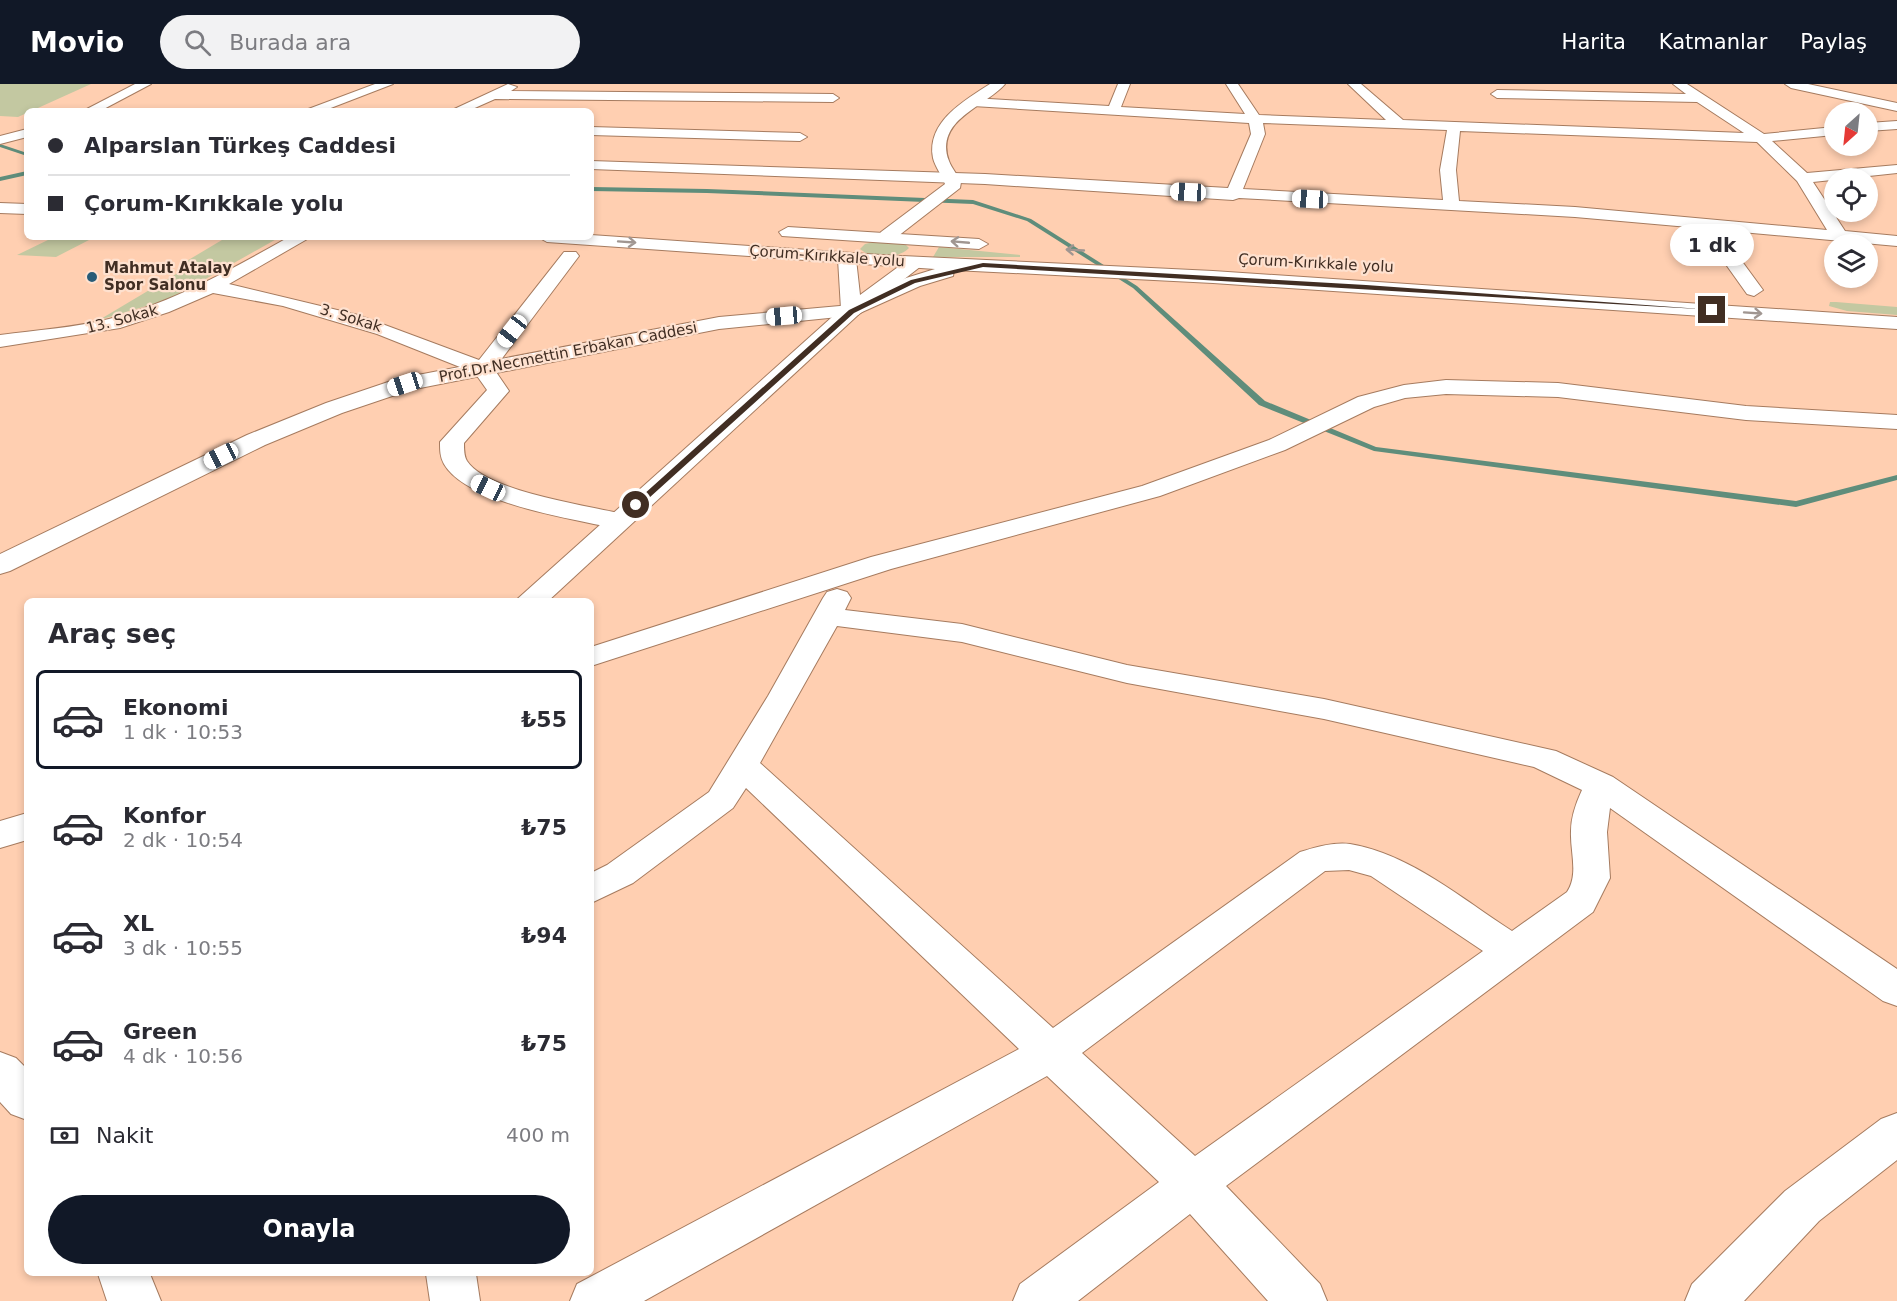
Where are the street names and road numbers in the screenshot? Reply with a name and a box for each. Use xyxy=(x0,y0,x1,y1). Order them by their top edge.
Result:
street label: Çorum-Kırıkkale yolu xyxy=(749,242,905,270)
street label: Çorum-Kırıkkale yolu xyxy=(1238,250,1394,276)
street label: 3. Sokak xyxy=(318,300,385,336)
street label: 13. Sokak xyxy=(84,301,160,337)
street label: Prof.Dr.Necmettin Erbakan Caddesi xyxy=(437,318,699,386)

